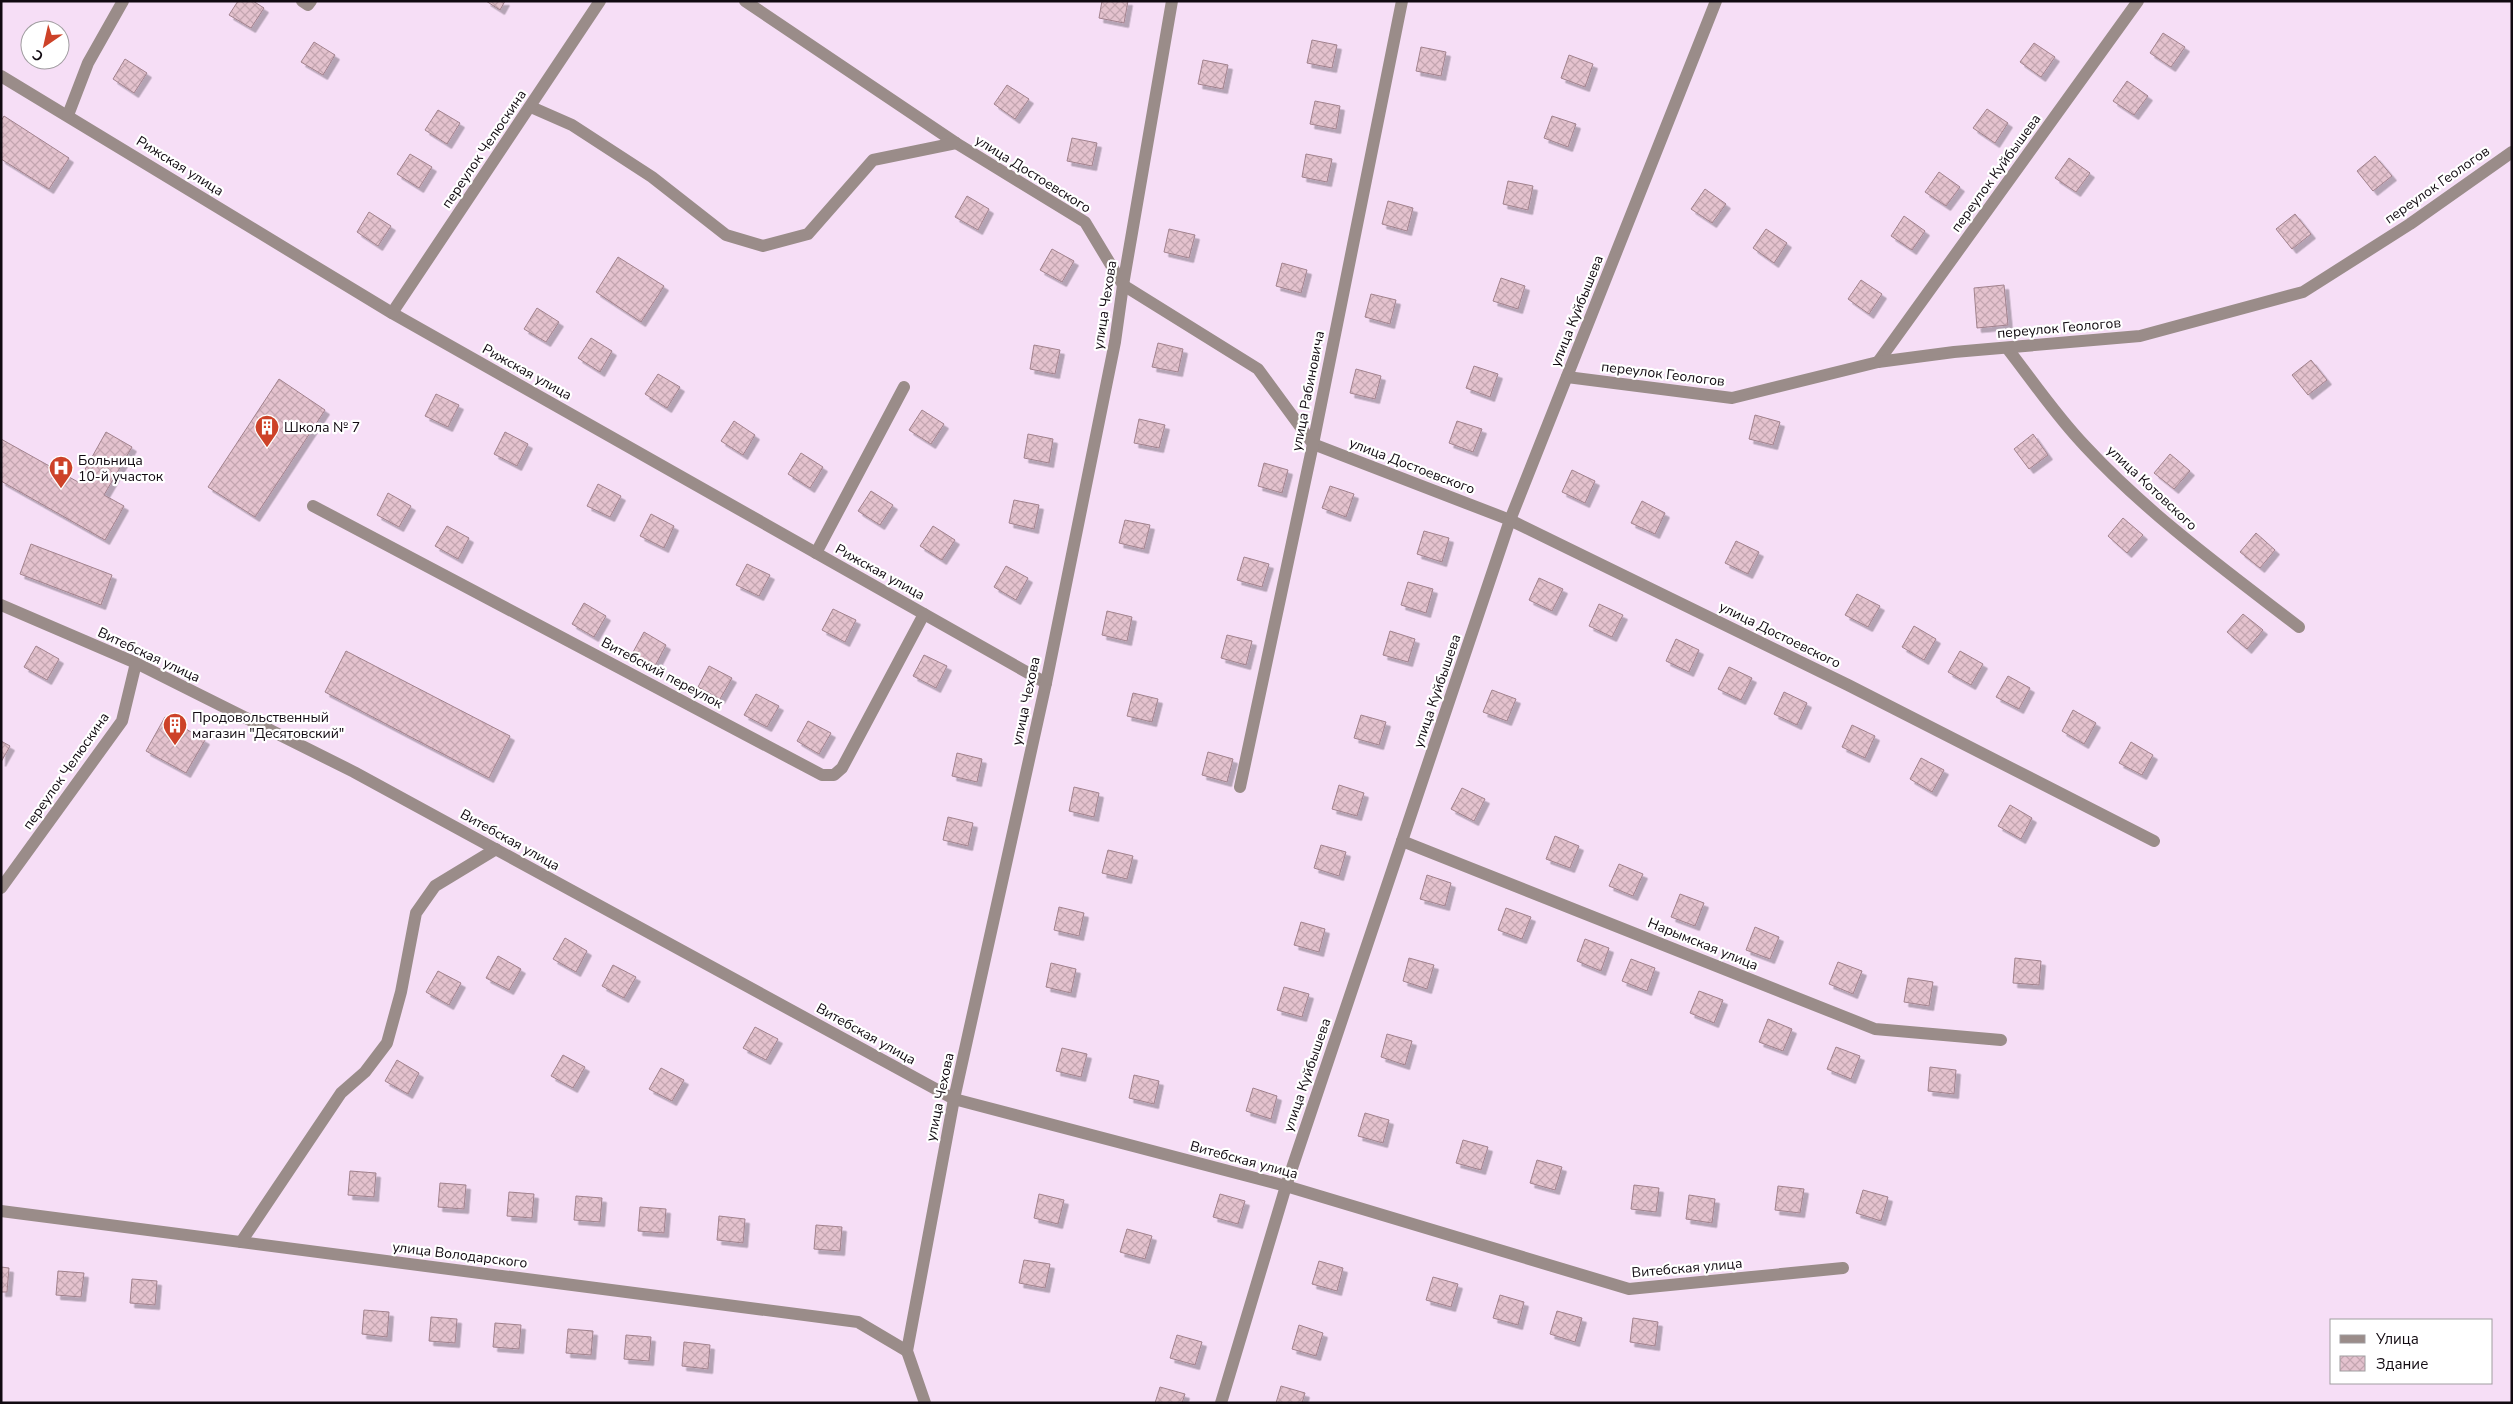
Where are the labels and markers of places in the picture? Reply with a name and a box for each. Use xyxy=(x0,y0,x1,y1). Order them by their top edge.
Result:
building icon: Школа № 7 xyxy=(254,414,280,448)
place label: Школа № 7 xyxy=(284,418,360,437)
place label: Больница 10-й участок xyxy=(78,451,164,486)
hospital icon: Больница 10-й участок xyxy=(48,455,74,489)
place label: Продовольственный магазин "Деcятовский" xyxy=(192,708,344,743)
building icon: Продовольственный магазин "Деcятовский" xyxy=(162,712,188,746)

